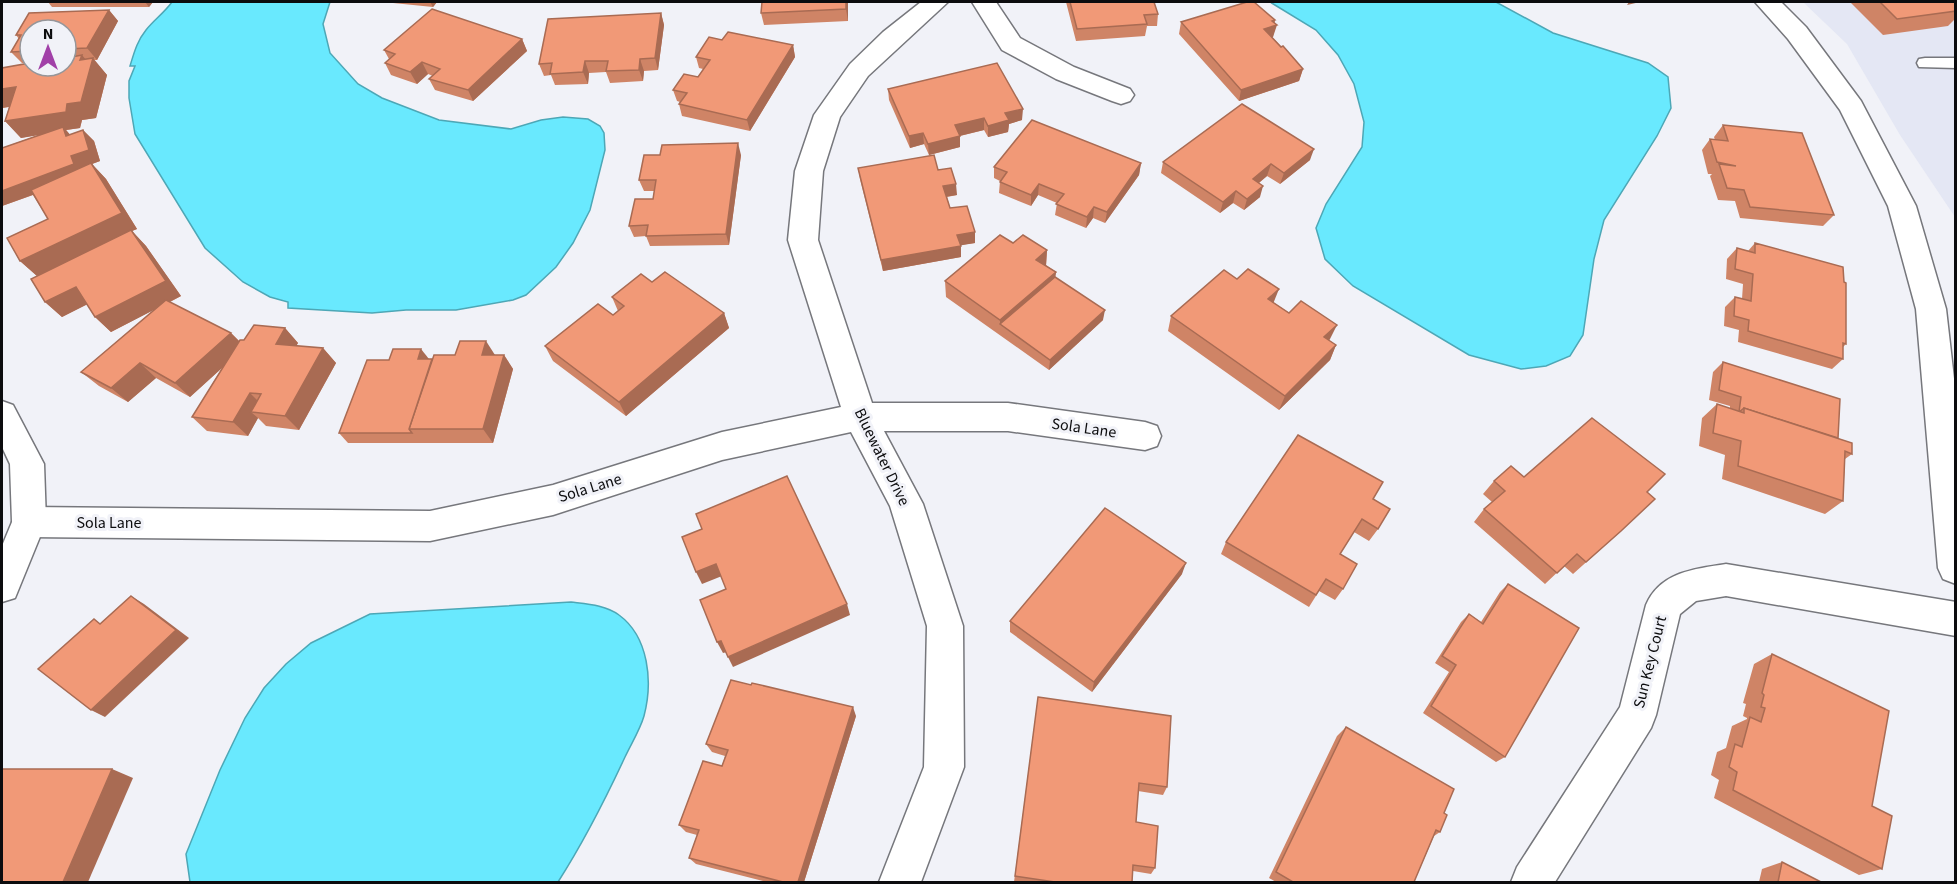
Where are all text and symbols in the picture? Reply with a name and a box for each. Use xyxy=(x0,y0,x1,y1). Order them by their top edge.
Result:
north arrow xyxy=(18,18,78,78)
text: N xyxy=(43,23,53,45)
street label: Bluewater Drive xyxy=(849,405,915,509)
street label: Sola Lane xyxy=(1050,413,1118,443)
street label: Sola Lane xyxy=(556,468,624,508)
street label: Sola Lane xyxy=(76,512,142,534)
street label: Sun Key Court xyxy=(1628,613,1672,711)

